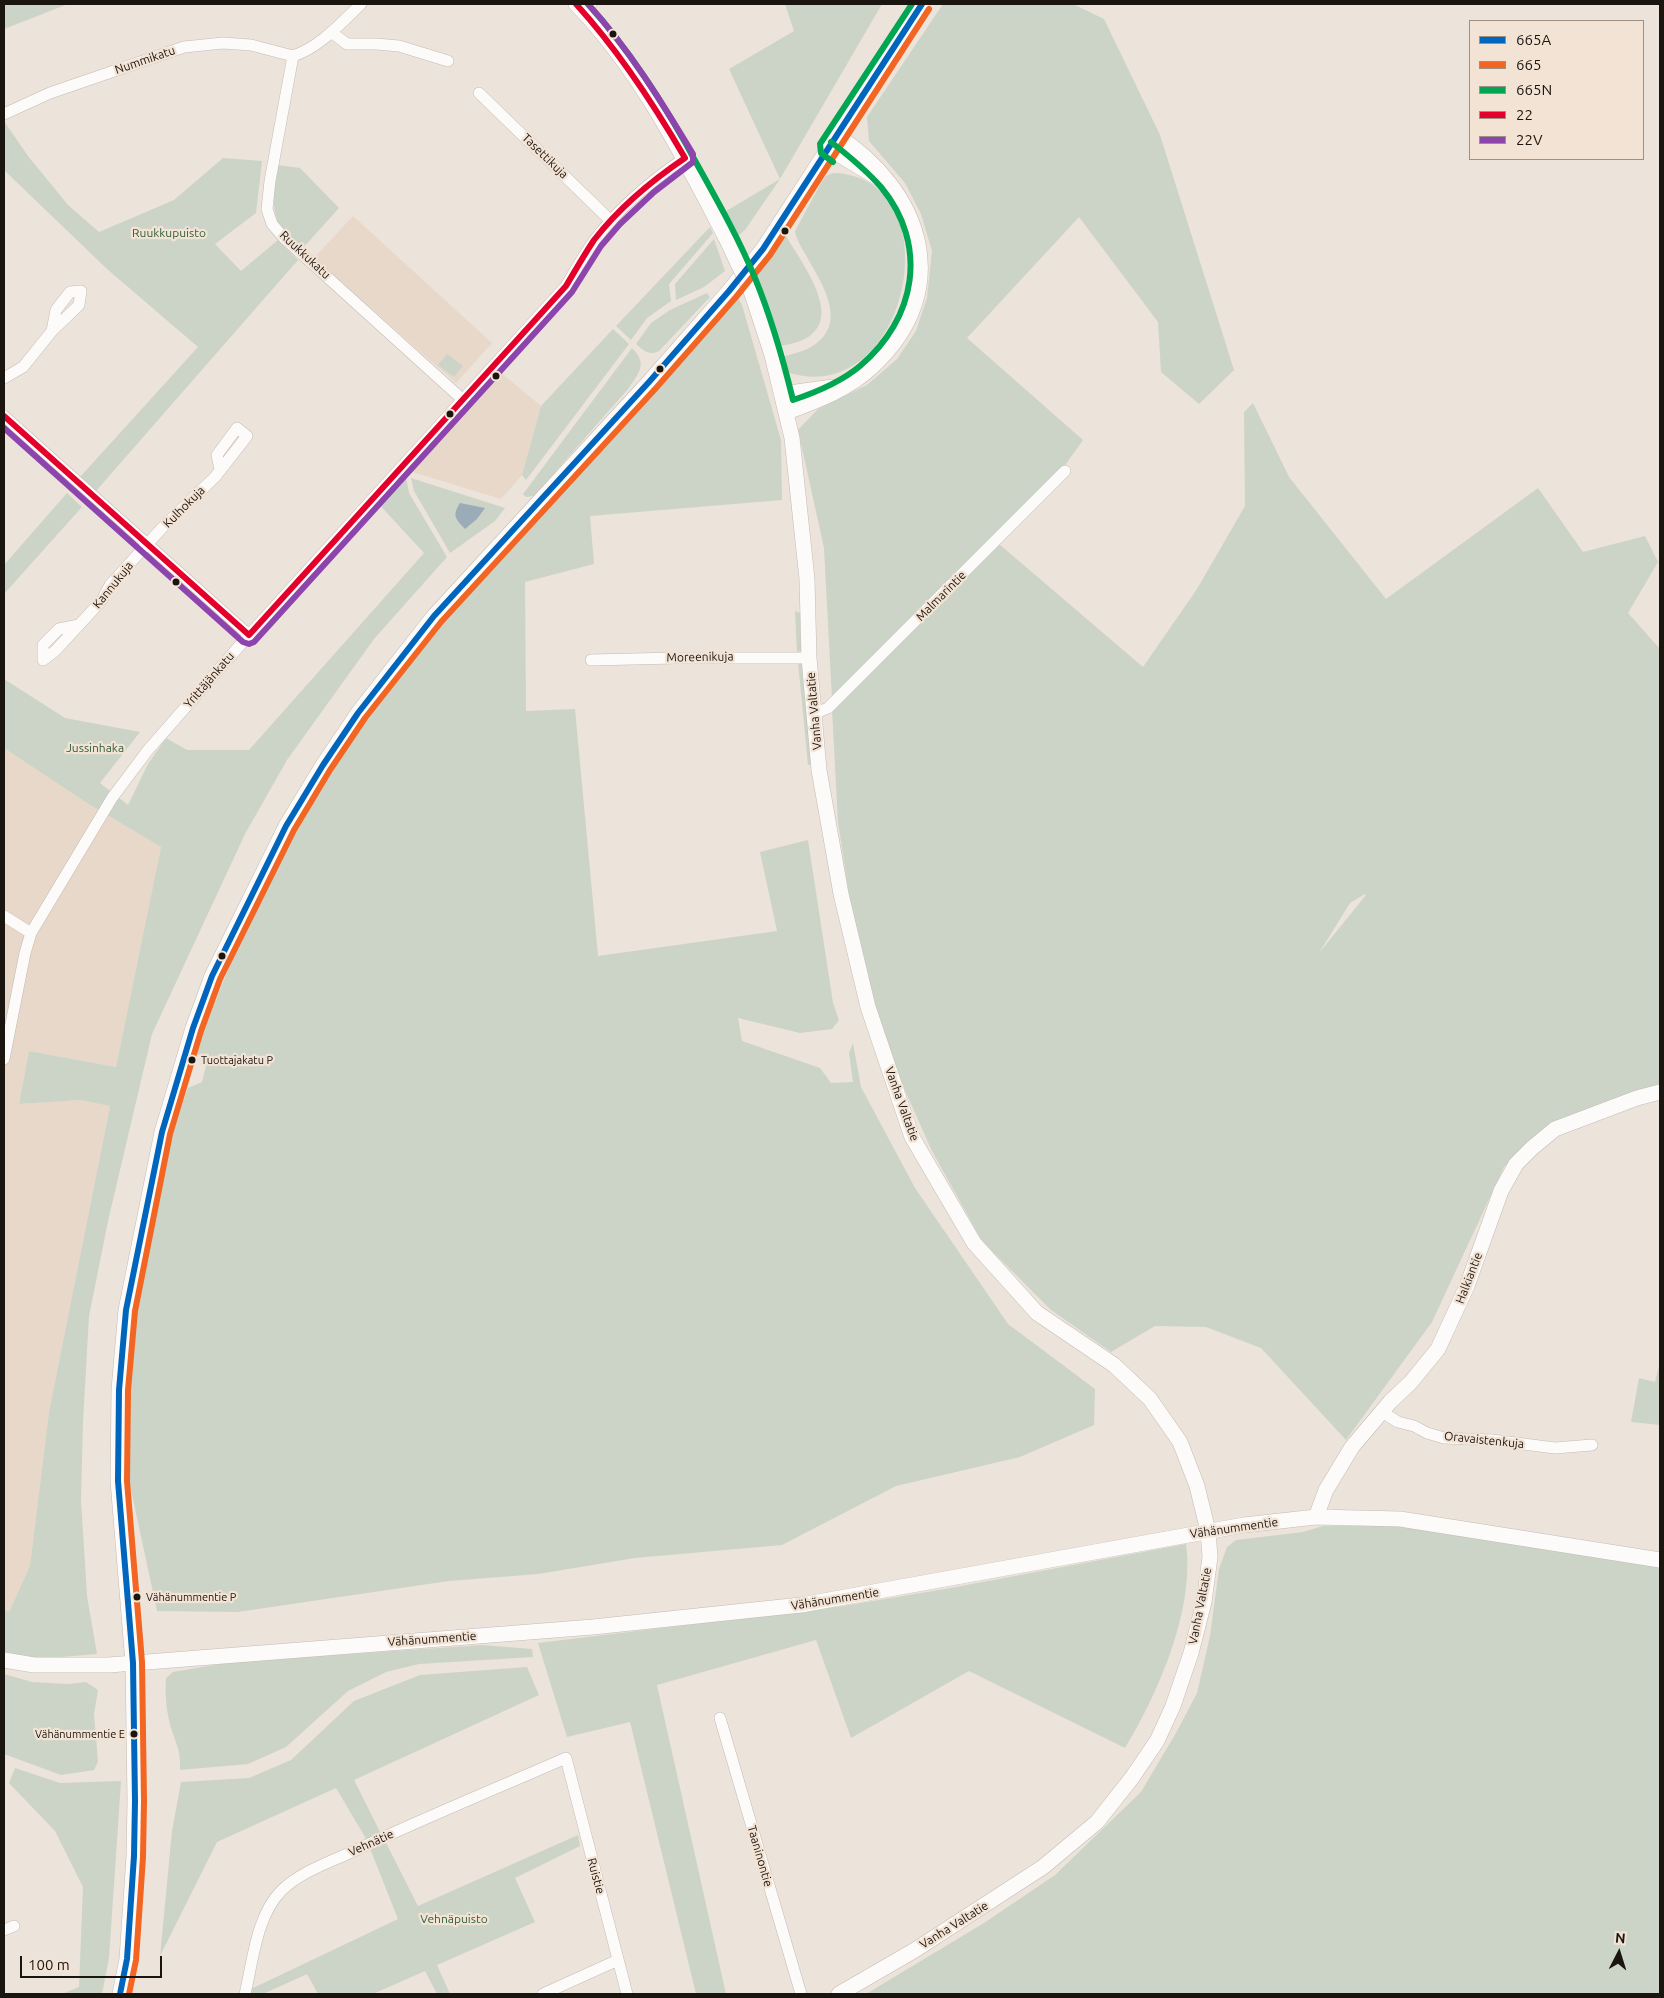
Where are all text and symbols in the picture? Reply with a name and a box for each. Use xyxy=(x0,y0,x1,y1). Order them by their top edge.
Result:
legend xyxy=(1469,20,1644,160)
unlabelled marker xyxy=(608,29,618,39)
text: 665A xyxy=(1516,31,1551,48)
street label: Nummikatu xyxy=(113,43,177,77)
text: 665 xyxy=(1516,56,1541,73)
text: 665N xyxy=(1516,81,1552,98)
text: 22 xyxy=(1516,106,1533,123)
street label: Tasettikuja xyxy=(519,130,571,182)
text: 22V xyxy=(1516,131,1542,148)
park label: Ruukkupuisto xyxy=(132,226,206,240)
unlabelled marker xyxy=(780,226,790,236)
street label: Ruukkukatu xyxy=(277,228,333,282)
unlabelled marker xyxy=(655,364,665,374)
unlabelled marker xyxy=(491,371,501,381)
unlabelled marker xyxy=(445,409,455,419)
street label: Kulhokuja xyxy=(160,483,208,531)
street label: Kannukuja xyxy=(90,559,136,611)
street label: Malmarintie xyxy=(913,568,969,624)
unlabelled marker xyxy=(171,577,181,587)
street label: Yrittäjänkatu xyxy=(181,649,237,711)
street label: Moreenikuja xyxy=(666,649,734,665)
street label: Vanha Valtatie xyxy=(803,671,825,751)
park label: Jussinhaka xyxy=(66,741,124,755)
unlabelled marker xyxy=(217,951,227,961)
place label: Tuottajakatu P xyxy=(201,1053,273,1067)
marker: Tuottajakatu P xyxy=(187,1055,197,1065)
street label: Vanha Valtatie xyxy=(882,1065,922,1143)
street label: Halkiantie xyxy=(1453,1250,1485,1306)
street label: Oravaistenkuja xyxy=(1443,1429,1525,1451)
street label: Vähänummentie xyxy=(1189,1515,1279,1541)
street label: Vanha Valtatie xyxy=(1185,1566,1215,1646)
street label: Vähänummentie xyxy=(790,1585,880,1613)
place label: Vähänummentie P xyxy=(146,1590,236,1604)
marker: Vähänummentie P xyxy=(132,1592,142,1602)
street label: Vähänummentie xyxy=(387,1629,477,1649)
place label: Vähänummentie E xyxy=(35,1727,125,1741)
marker: Vähänummentie E xyxy=(129,1729,139,1739)
street label: Taaninontie xyxy=(744,1824,776,1888)
street label: Vehnätie xyxy=(346,1827,396,1859)
street label: Ruistie xyxy=(584,1856,608,1896)
street label: Vanha Valtatie xyxy=(917,1898,991,1952)
park label: Vehnäpuisto xyxy=(420,1912,488,1926)
north arrow xyxy=(1594,1928,1644,1978)
text: N xyxy=(1614,1930,1626,1946)
scale bar xyxy=(22,1946,165,1978)
text: 100 m xyxy=(28,1956,70,1973)

